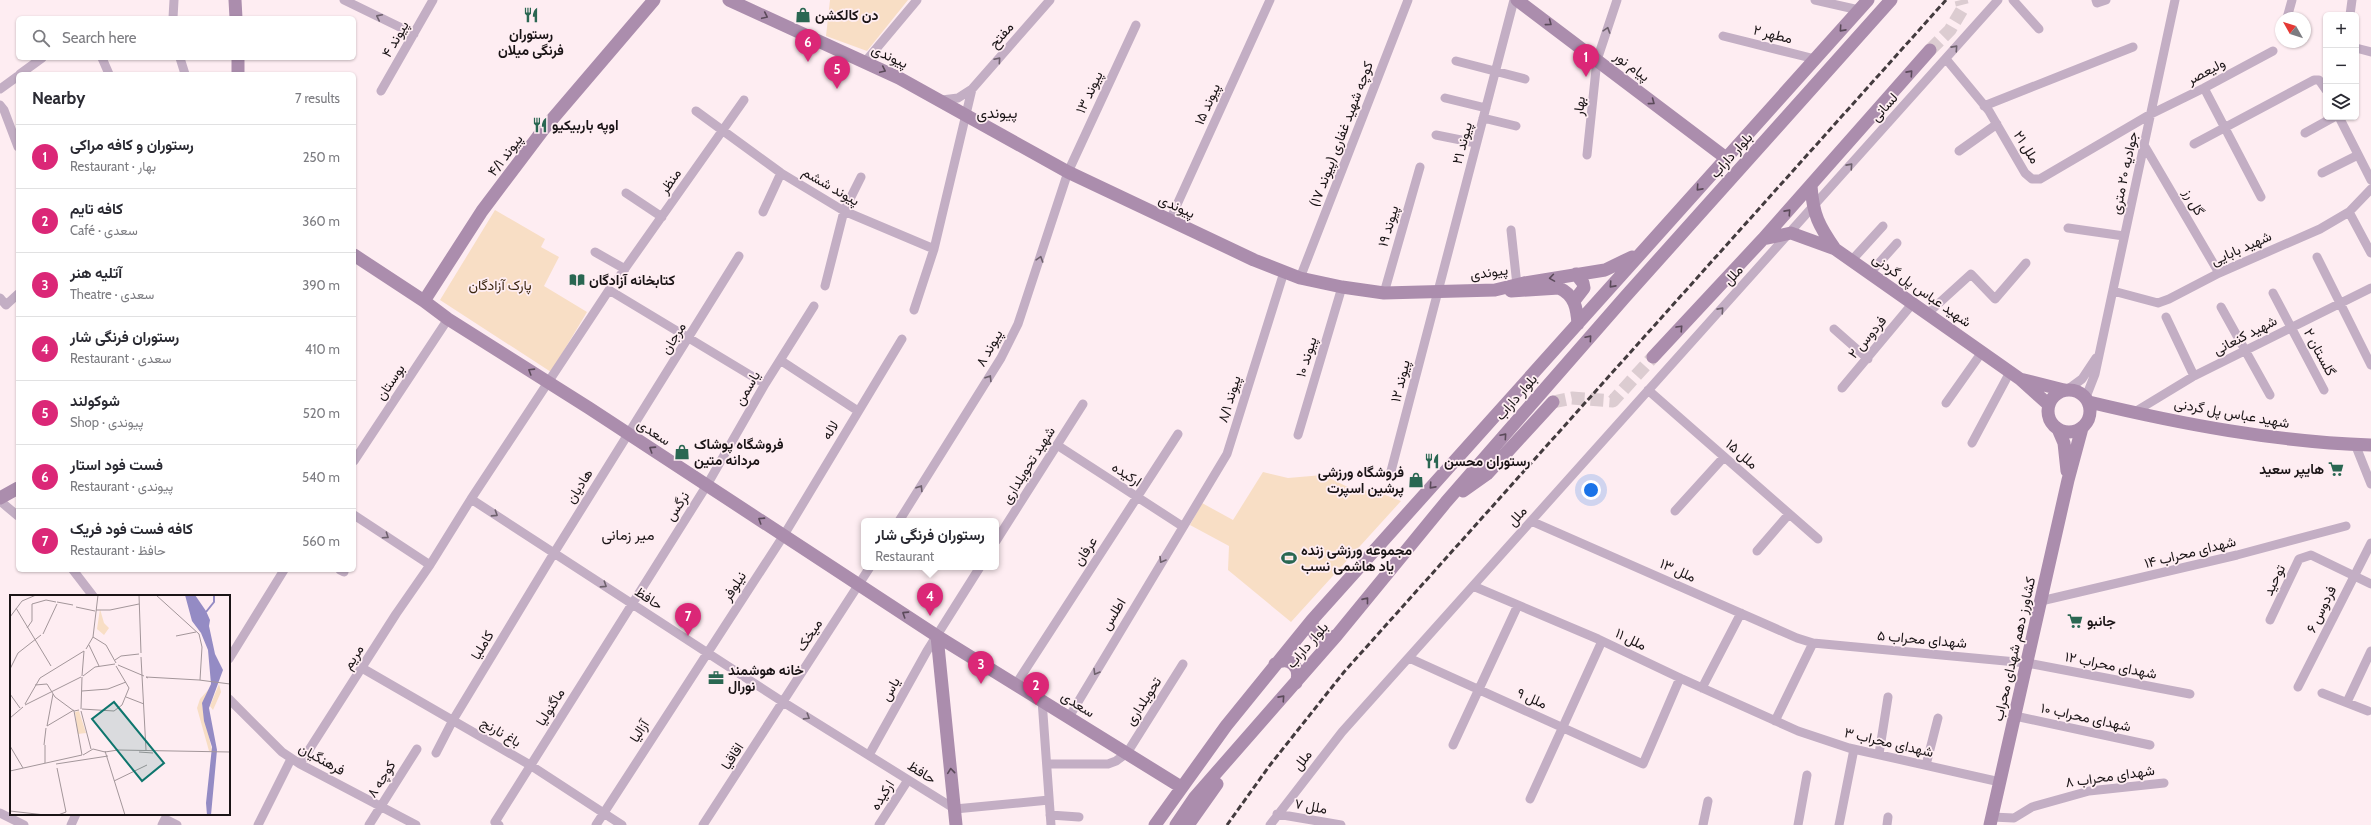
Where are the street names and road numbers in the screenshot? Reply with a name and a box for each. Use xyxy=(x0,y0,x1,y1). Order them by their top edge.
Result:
street label: پیوند ۴ xyxy=(377,17,414,61)
street label: مفتح xyxy=(985,18,1019,53)
street label: مطهر ۲ xyxy=(1752,20,1794,48)
street label: پیوندی xyxy=(868,40,911,73)
street label: پیام نور xyxy=(1609,46,1654,86)
street label: ولیعصر xyxy=(2183,53,2228,89)
street label: کوچه شهید غفاری (پیوند ۱۷) xyxy=(1305,59,1378,210)
street label: پیوند ۱۳ xyxy=(1071,68,1108,117)
street label: پیوند ۱۵ xyxy=(1190,80,1225,128)
street label: لسانی xyxy=(1866,89,1902,125)
street label: بهار xyxy=(1569,95,1589,118)
street label: پیوند ۲۱ xyxy=(1448,120,1477,166)
street label: ملل ۲۱ xyxy=(2010,127,2044,167)
street label: بلوار داراب xyxy=(1706,128,1756,182)
street label: پیوند ۴/۱ xyxy=(483,130,528,180)
street label: جوادیه ۲۰ متری xyxy=(2106,130,2142,216)
street label: پیوند ششم xyxy=(799,162,863,211)
street label: منظر xyxy=(654,165,685,198)
street label: گل رز xyxy=(2179,184,2209,219)
street label: پیوندی xyxy=(1155,190,1198,223)
street label: پیوند ۱۹ xyxy=(1374,203,1403,249)
street label: شهید بابایی xyxy=(2208,227,2274,269)
street label: شهید عباس پل گردنی xyxy=(1868,249,1975,332)
street label: پیوندی xyxy=(1469,260,1509,285)
street label: ملل xyxy=(1719,261,1747,289)
street label: شهید کنعانی xyxy=(2210,311,2280,359)
street label: فردوس ۲ xyxy=(1844,312,1890,362)
street label: مرجان xyxy=(656,319,690,357)
street label: گلستان ۲ xyxy=(2300,325,2340,379)
street label: پیوند ۸ xyxy=(971,326,1007,370)
street label: پیوند ۱۰ xyxy=(1291,334,1322,380)
street label: پیوند ۱۲ xyxy=(1386,358,1415,404)
street label: بوستان xyxy=(371,360,409,404)
street label: یاسمن xyxy=(730,367,764,409)
street label: بلوار داراب xyxy=(1491,370,1541,424)
street label: پیوند ۸/۱ xyxy=(1213,373,1246,425)
street label: شهید عباس پل گردنی xyxy=(2173,394,2291,433)
street label: سعدی xyxy=(634,415,674,449)
street label: لاله xyxy=(817,417,843,443)
street label: شهید تحویلداری xyxy=(997,423,1059,507)
street label: ملل ۱۵ xyxy=(1722,435,1762,473)
street label: ارکیده xyxy=(1109,458,1145,490)
street label: هادیان xyxy=(561,465,597,507)
street label: نرگس xyxy=(661,488,693,524)
street label: ملل xyxy=(1503,502,1531,530)
street label: شهدای محراب ۱۴ xyxy=(2142,532,2238,572)
street label: عرفان xyxy=(1069,533,1101,569)
street label: ملل ۱۳ xyxy=(1657,554,1699,586)
street label: توحید xyxy=(2259,561,2289,599)
street label: نیلوفر xyxy=(717,568,750,605)
street label: کشاورز دهم شهدای محراب xyxy=(1989,575,2039,723)
street label: حافظ xyxy=(631,582,667,614)
street label: فردوس ۶ xyxy=(2302,583,2340,635)
street label: اطلس xyxy=(1096,595,1130,633)
street label: میخک xyxy=(792,615,826,655)
street label: بلوار داراب xyxy=(1282,618,1332,672)
street label: ملل ۱۱ xyxy=(1612,624,1650,654)
street label: شهدای محراب ۵ xyxy=(1876,626,1968,652)
street label: کاملیا xyxy=(466,627,498,663)
street label: مریم xyxy=(338,641,368,673)
street label: شهدای محراب ۱۲ xyxy=(2064,647,2158,683)
street label: تحویلداری xyxy=(1121,673,1165,729)
street label: یاس xyxy=(876,674,904,704)
street label: ملل ۹ xyxy=(1514,683,1550,713)
street label: ماگنولیا xyxy=(531,685,569,729)
street label: سعدی xyxy=(1058,687,1098,721)
street label: شهدای محراب ۱۰ xyxy=(2039,699,2133,735)
street label: باغ نارنج xyxy=(476,713,525,753)
street label: آزالیا xyxy=(625,715,654,746)
street label: شهدای محراب ۳ xyxy=(1843,723,1935,761)
street label: فرهنگیان xyxy=(296,739,348,779)
street label: اقاقیا xyxy=(717,739,747,773)
street label: ملل xyxy=(1288,746,1316,774)
street label: حافظ xyxy=(904,756,940,788)
street label: کوچه ۸ xyxy=(363,757,400,801)
street label: شهدای محراب ۸ xyxy=(2064,761,2156,791)
street label: ارکیده xyxy=(866,777,898,813)
street label: ملل ۷ xyxy=(1293,794,1329,818)

